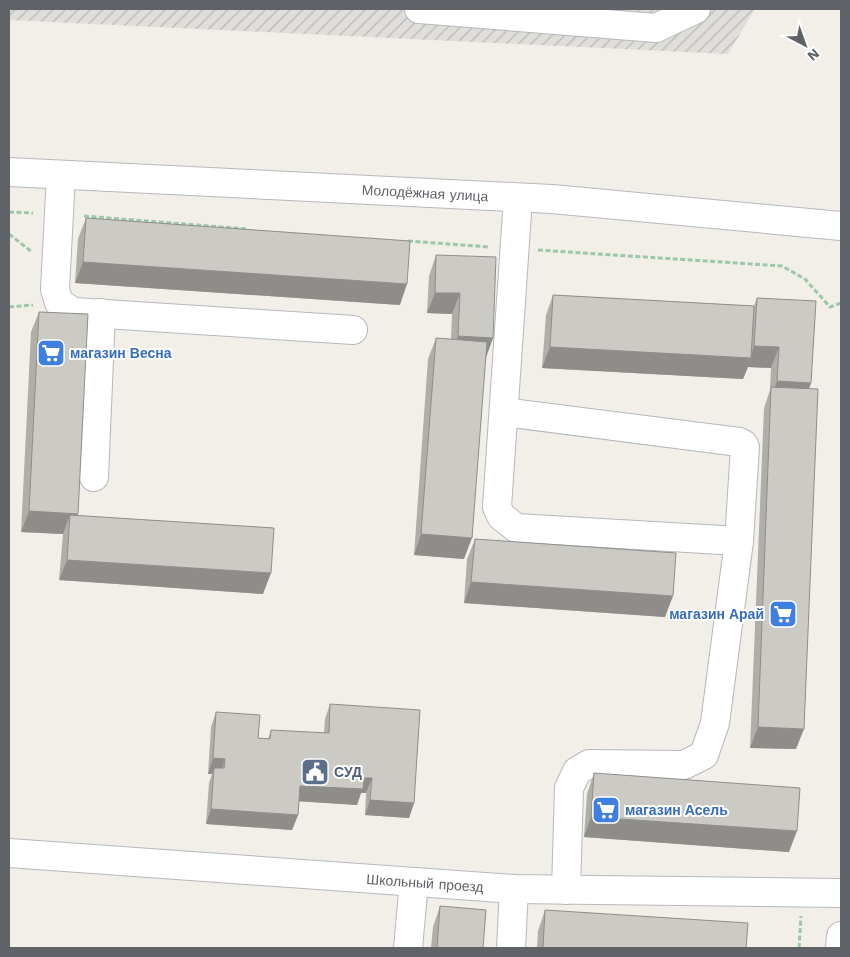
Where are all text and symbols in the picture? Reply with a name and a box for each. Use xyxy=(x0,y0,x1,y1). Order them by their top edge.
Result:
north arrow xyxy=(780,20,830,70)
text: N xyxy=(804,45,823,64)
street label: Молодёжная улица xyxy=(361,182,489,204)
supermarket icon: магазин Весна xyxy=(36,338,66,368)
place label: магазин Весна xyxy=(70,345,172,361)
supermarket icon: магазин Арай xyxy=(768,599,798,629)
place label: магазин Арай xyxy=(669,606,764,622)
public building icon: СУД xyxy=(300,757,330,787)
place label: СУД xyxy=(334,764,362,780)
supermarket icon: магазин Асель xyxy=(591,795,621,825)
place label: магазин Асель xyxy=(625,802,728,818)
street label: Школьный проезд xyxy=(366,871,484,895)

